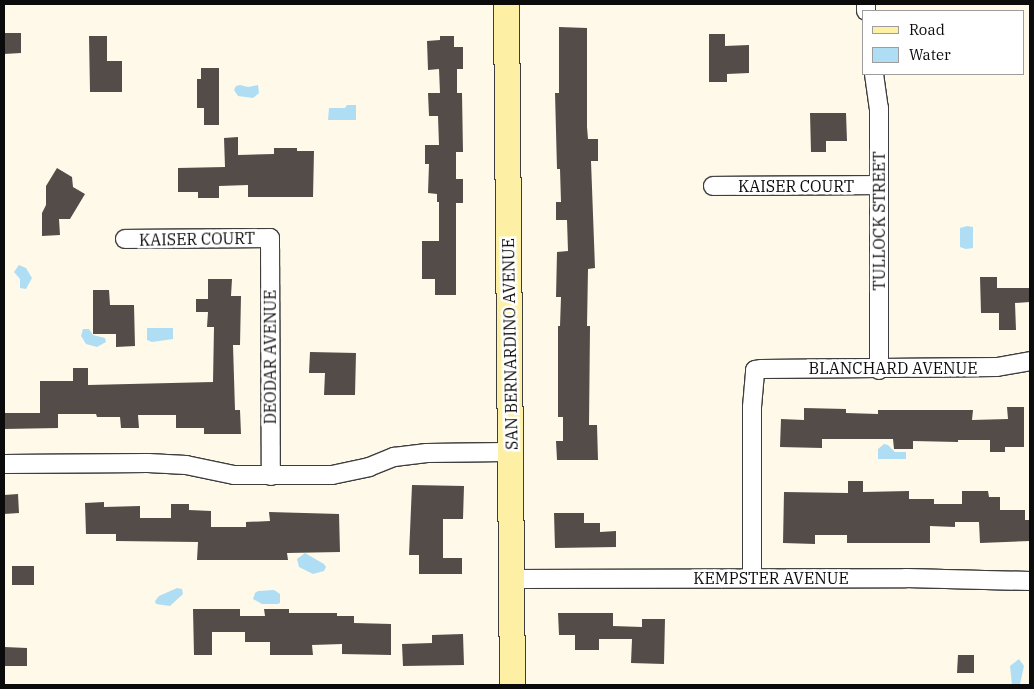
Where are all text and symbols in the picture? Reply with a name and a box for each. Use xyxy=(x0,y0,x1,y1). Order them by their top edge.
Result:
legend xyxy=(862,10,1024,75)
text: Road xyxy=(909,20,945,39)
text: Water xyxy=(909,45,951,64)
street label: TULLOCK STREET xyxy=(869,151,889,291)
street label: KAISER COURT xyxy=(738,176,854,196)
street label: KAISER COURT xyxy=(139,228,255,250)
street label: SAN BERNARDINO AVENUE xyxy=(499,238,521,450)
street label: DEODAR AVENUE xyxy=(260,290,280,424)
street label: BLANCHARD AVENUE xyxy=(808,358,978,378)
street label: KEMPSTER AVENUE xyxy=(693,568,849,588)

